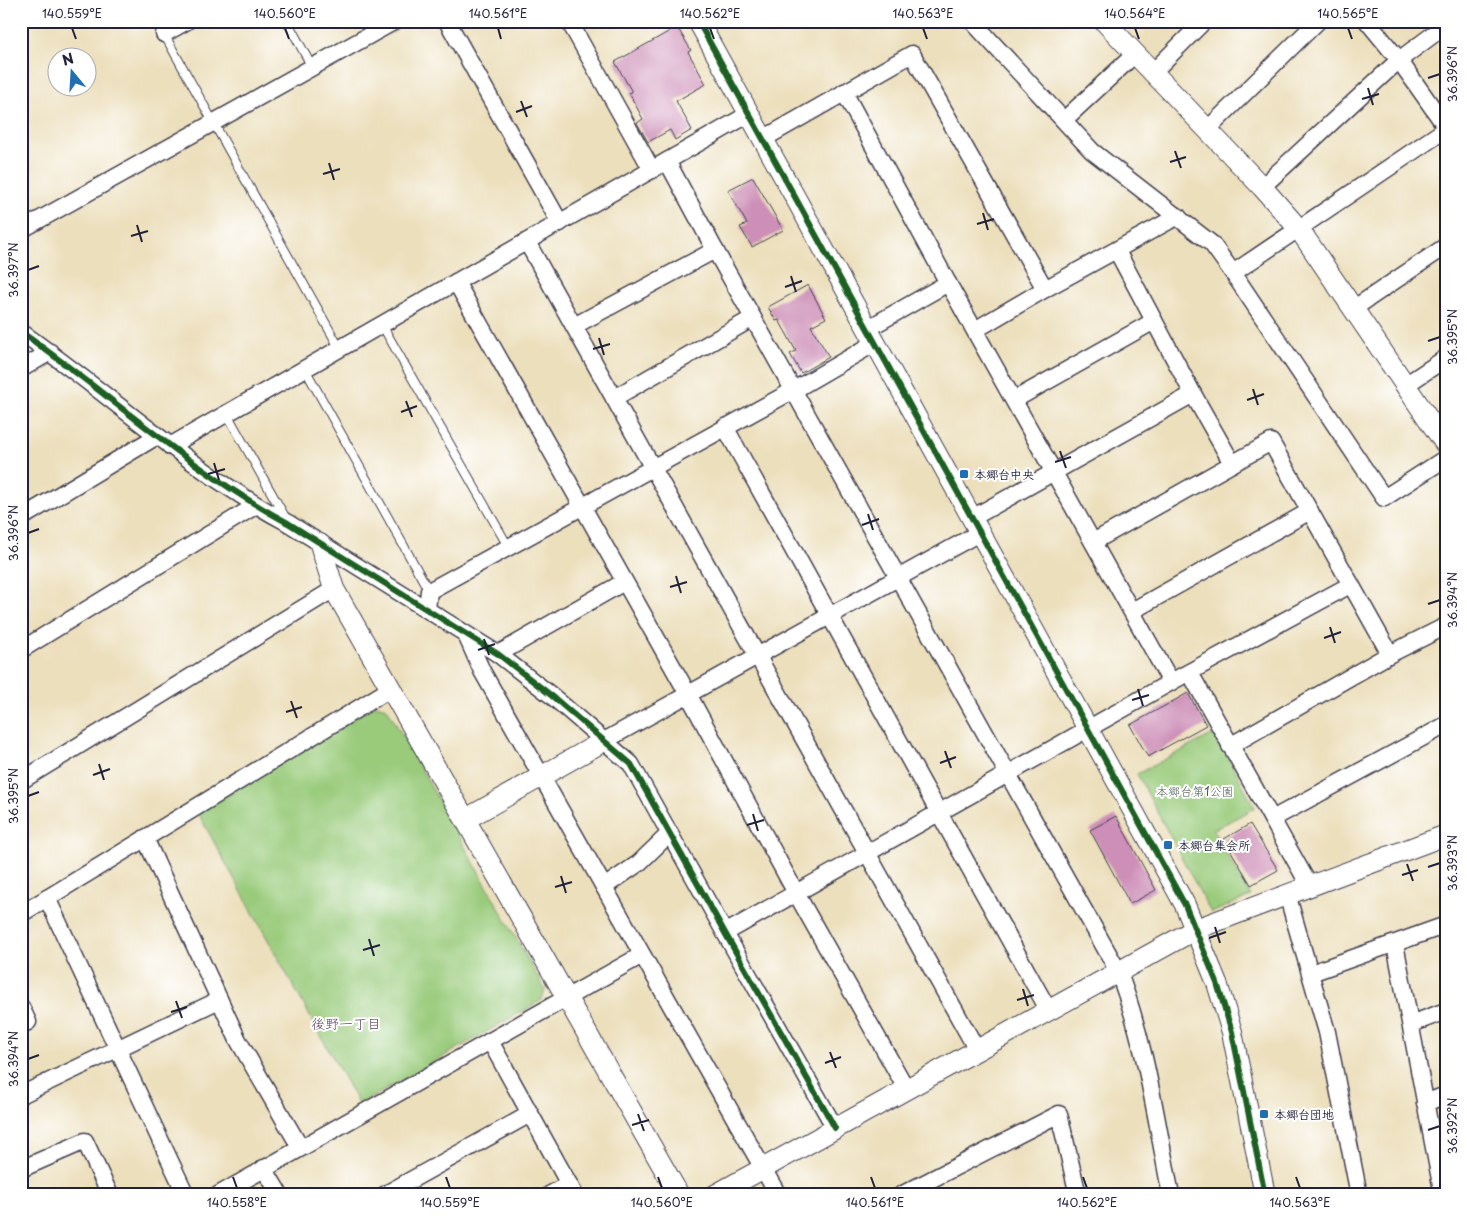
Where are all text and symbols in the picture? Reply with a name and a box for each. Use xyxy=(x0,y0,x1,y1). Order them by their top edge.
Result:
text: 140.559°E xyxy=(42,4,102,22)
text: 140.560°E xyxy=(254,4,316,22)
text: 140.561°E xyxy=(469,4,527,22)
text: 140.562°E xyxy=(680,4,740,22)
text: 140.563°E xyxy=(892,4,954,22)
text: 140.564°E xyxy=(1104,4,1166,22)
text: 140.565°E xyxy=(1317,4,1379,22)
text: 36.396°N xyxy=(1443,46,1461,102)
text: N xyxy=(59,47,76,71)
north arrow xyxy=(48,48,98,98)
text: 36.397°N xyxy=(4,242,22,298)
text: 36.395°N xyxy=(1443,309,1461,365)
place label: 本郷台中央 xyxy=(974,465,1034,483)
marker: 本郷台中央 xyxy=(958,468,970,480)
text: 36.396°N xyxy=(4,505,22,561)
text: 36.394°N xyxy=(1443,572,1461,628)
text: 36.395°N xyxy=(4,768,22,824)
park label: 本郷台第1公園 xyxy=(1156,782,1234,800)
text: 36.393°N xyxy=(1443,835,1461,891)
place label: 本郷台集会所 xyxy=(1178,836,1251,854)
marker: 本郷台集会所 xyxy=(1162,839,1174,851)
district label: 後野一丁目 xyxy=(311,1013,381,1034)
text: 36.394°N xyxy=(4,1031,22,1087)
text: 36.392°N xyxy=(1443,1098,1461,1154)
place label: 本郷台団地 xyxy=(1274,1105,1334,1123)
marker: 本郷台団地 xyxy=(1258,1108,1270,1120)
text: 140.558°E xyxy=(207,1193,267,1211)
text: 140.559°E xyxy=(420,1193,480,1211)
text: 140.560°E xyxy=(631,1193,693,1211)
text: 140.561°E xyxy=(846,1193,904,1211)
text: 140.562°E xyxy=(1057,1193,1117,1211)
text: 140.563°E xyxy=(1269,1193,1331,1211)

